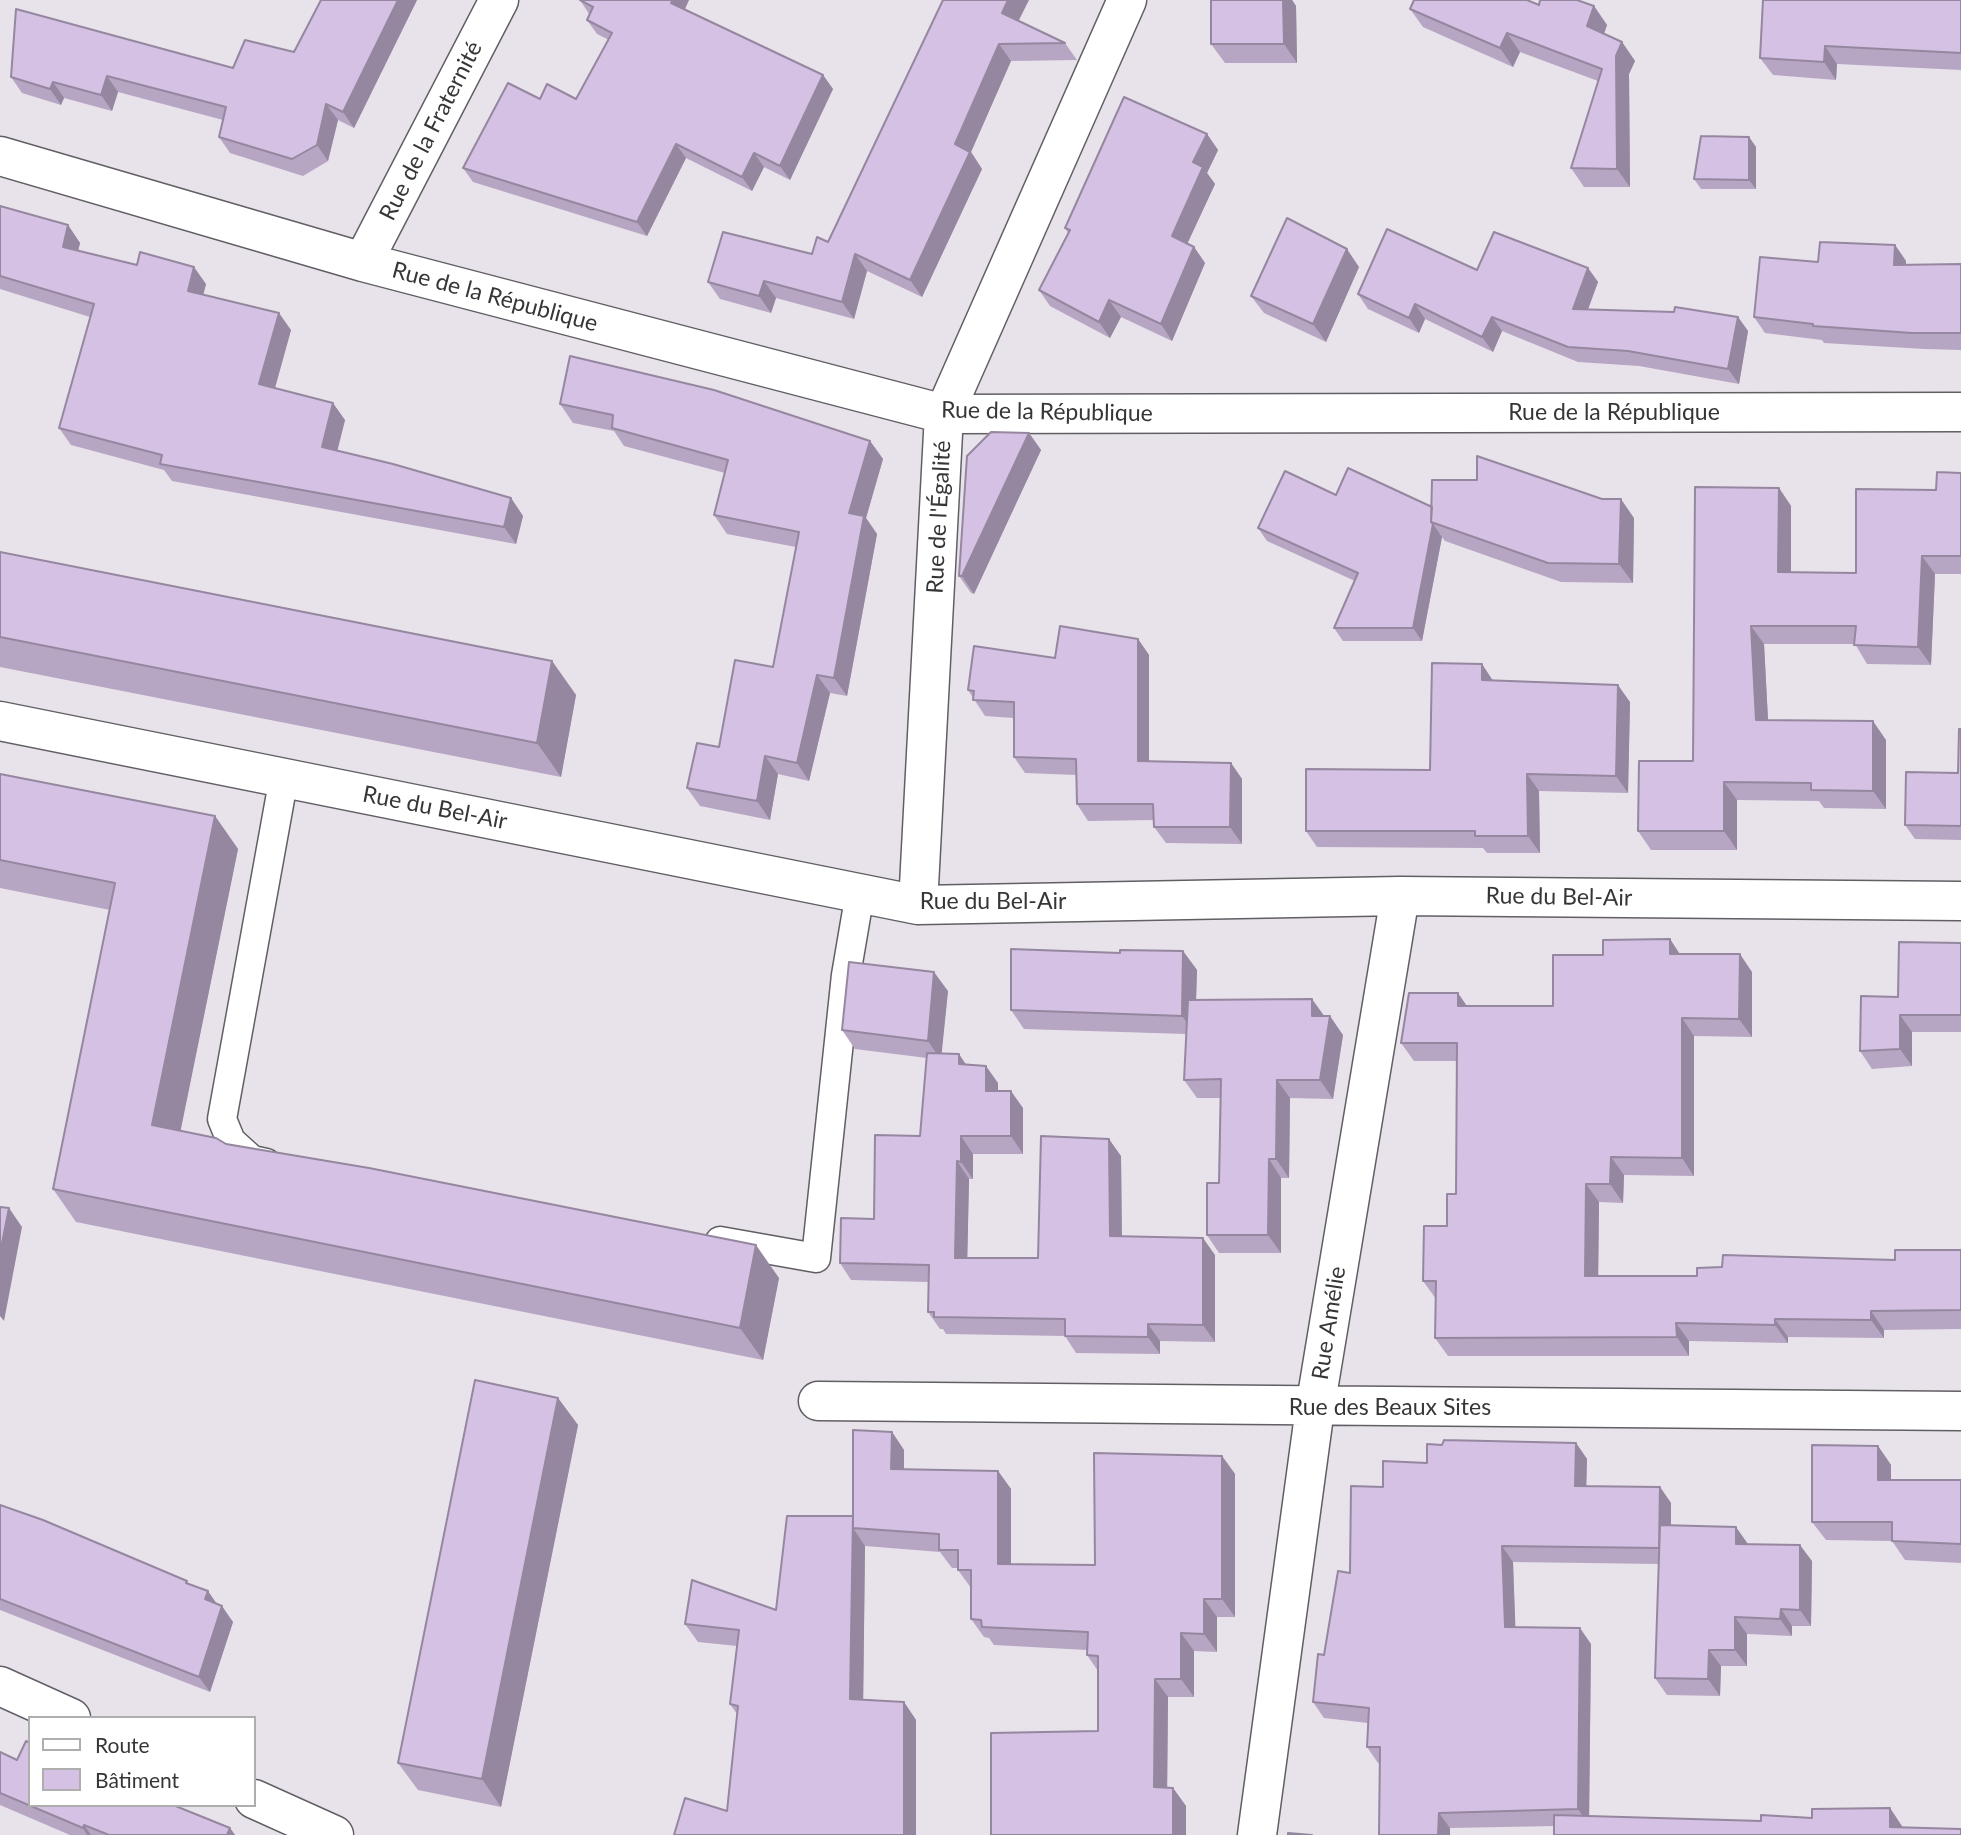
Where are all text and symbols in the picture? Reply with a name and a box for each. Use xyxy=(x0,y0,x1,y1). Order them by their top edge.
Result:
street label: Rue de la Fraternité xyxy=(374,37,488,225)
street label: Rue de la République xyxy=(389,256,601,338)
street label: Rue de la République xyxy=(941,396,1153,428)
street label: Rue de la République xyxy=(1508,399,1720,427)
street label: Rue de l'Égalité xyxy=(921,440,957,594)
street label: Rue du Bel-Air xyxy=(360,780,510,836)
street label: Rue du Bel-Air xyxy=(1485,882,1633,912)
street label: Rue du Bel-Air xyxy=(920,888,1066,916)
street label: Rue Amélie xyxy=(1306,1264,1352,1382)
street label: Rue des Beaux Sites xyxy=(1289,1394,1491,1422)
legend xyxy=(28,1716,256,1807)
text: Route xyxy=(95,1732,150,1757)
text: Bâtiment xyxy=(95,1767,179,1792)

